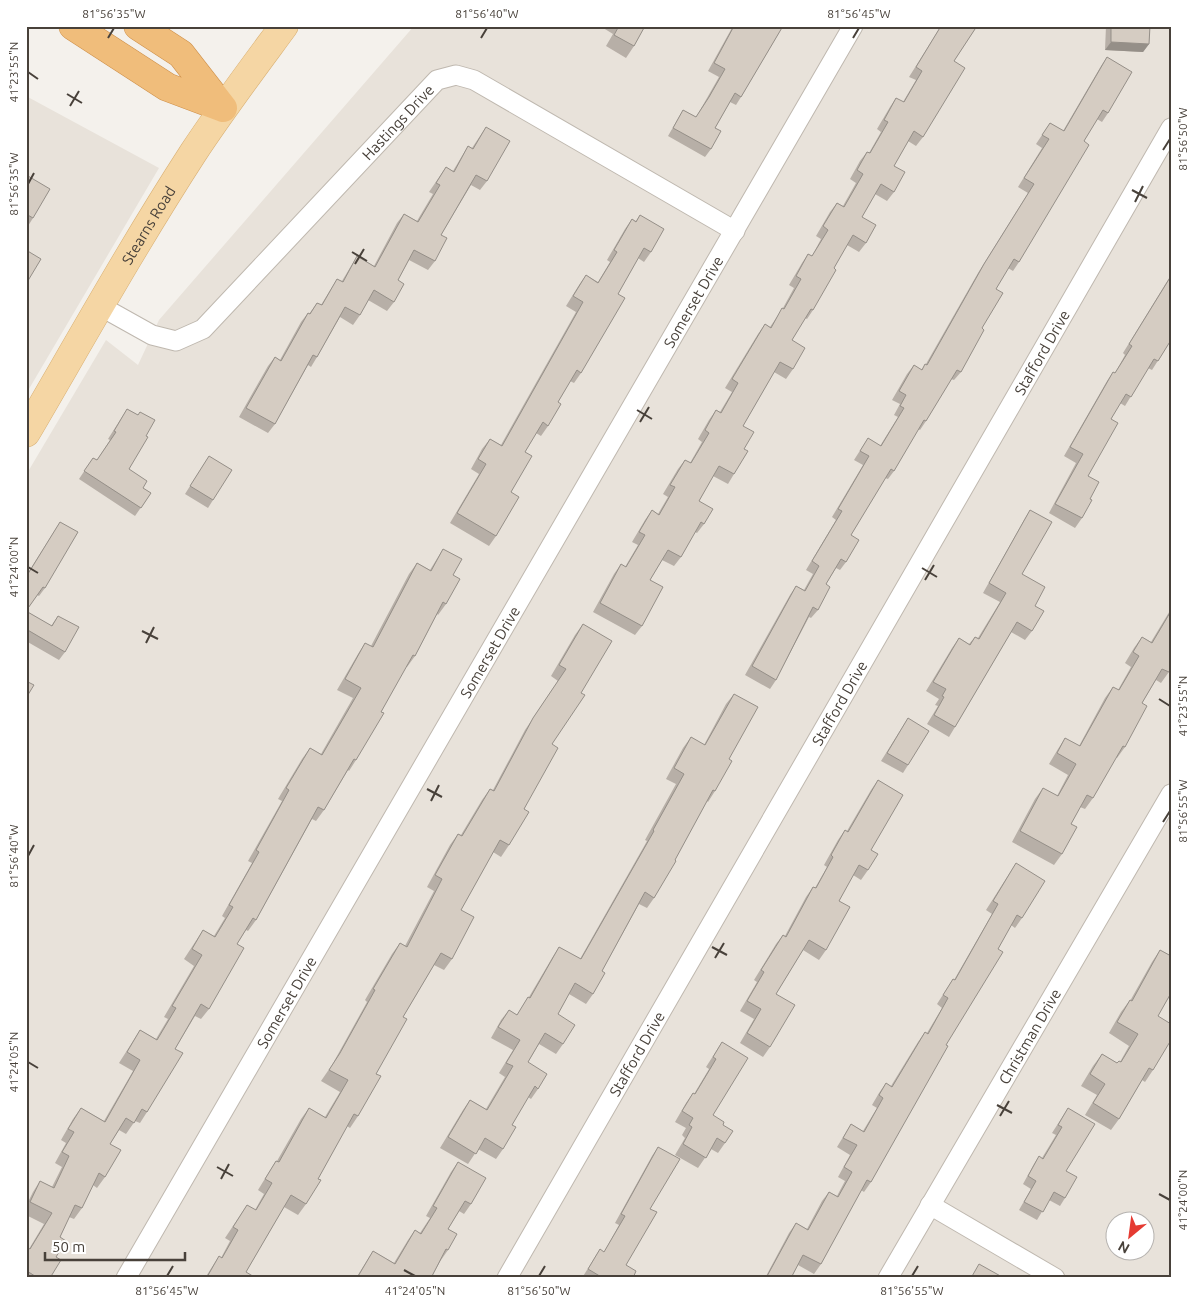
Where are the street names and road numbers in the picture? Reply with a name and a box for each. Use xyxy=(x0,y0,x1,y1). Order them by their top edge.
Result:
street label: Hastings Drive xyxy=(358,81,437,163)
street label: Stearns Road xyxy=(118,183,178,267)
street label: Somerset Drive xyxy=(660,253,726,351)
street label: Stafford Drive xyxy=(1010,307,1073,398)
street label: Somerset Drive xyxy=(456,603,523,701)
street label: Stafford Drive xyxy=(808,658,870,748)
street label: Somerset Drive xyxy=(253,953,319,1051)
street label: Christman Drive xyxy=(995,986,1064,1087)
street label: Stafford Drive xyxy=(605,1008,668,1099)

